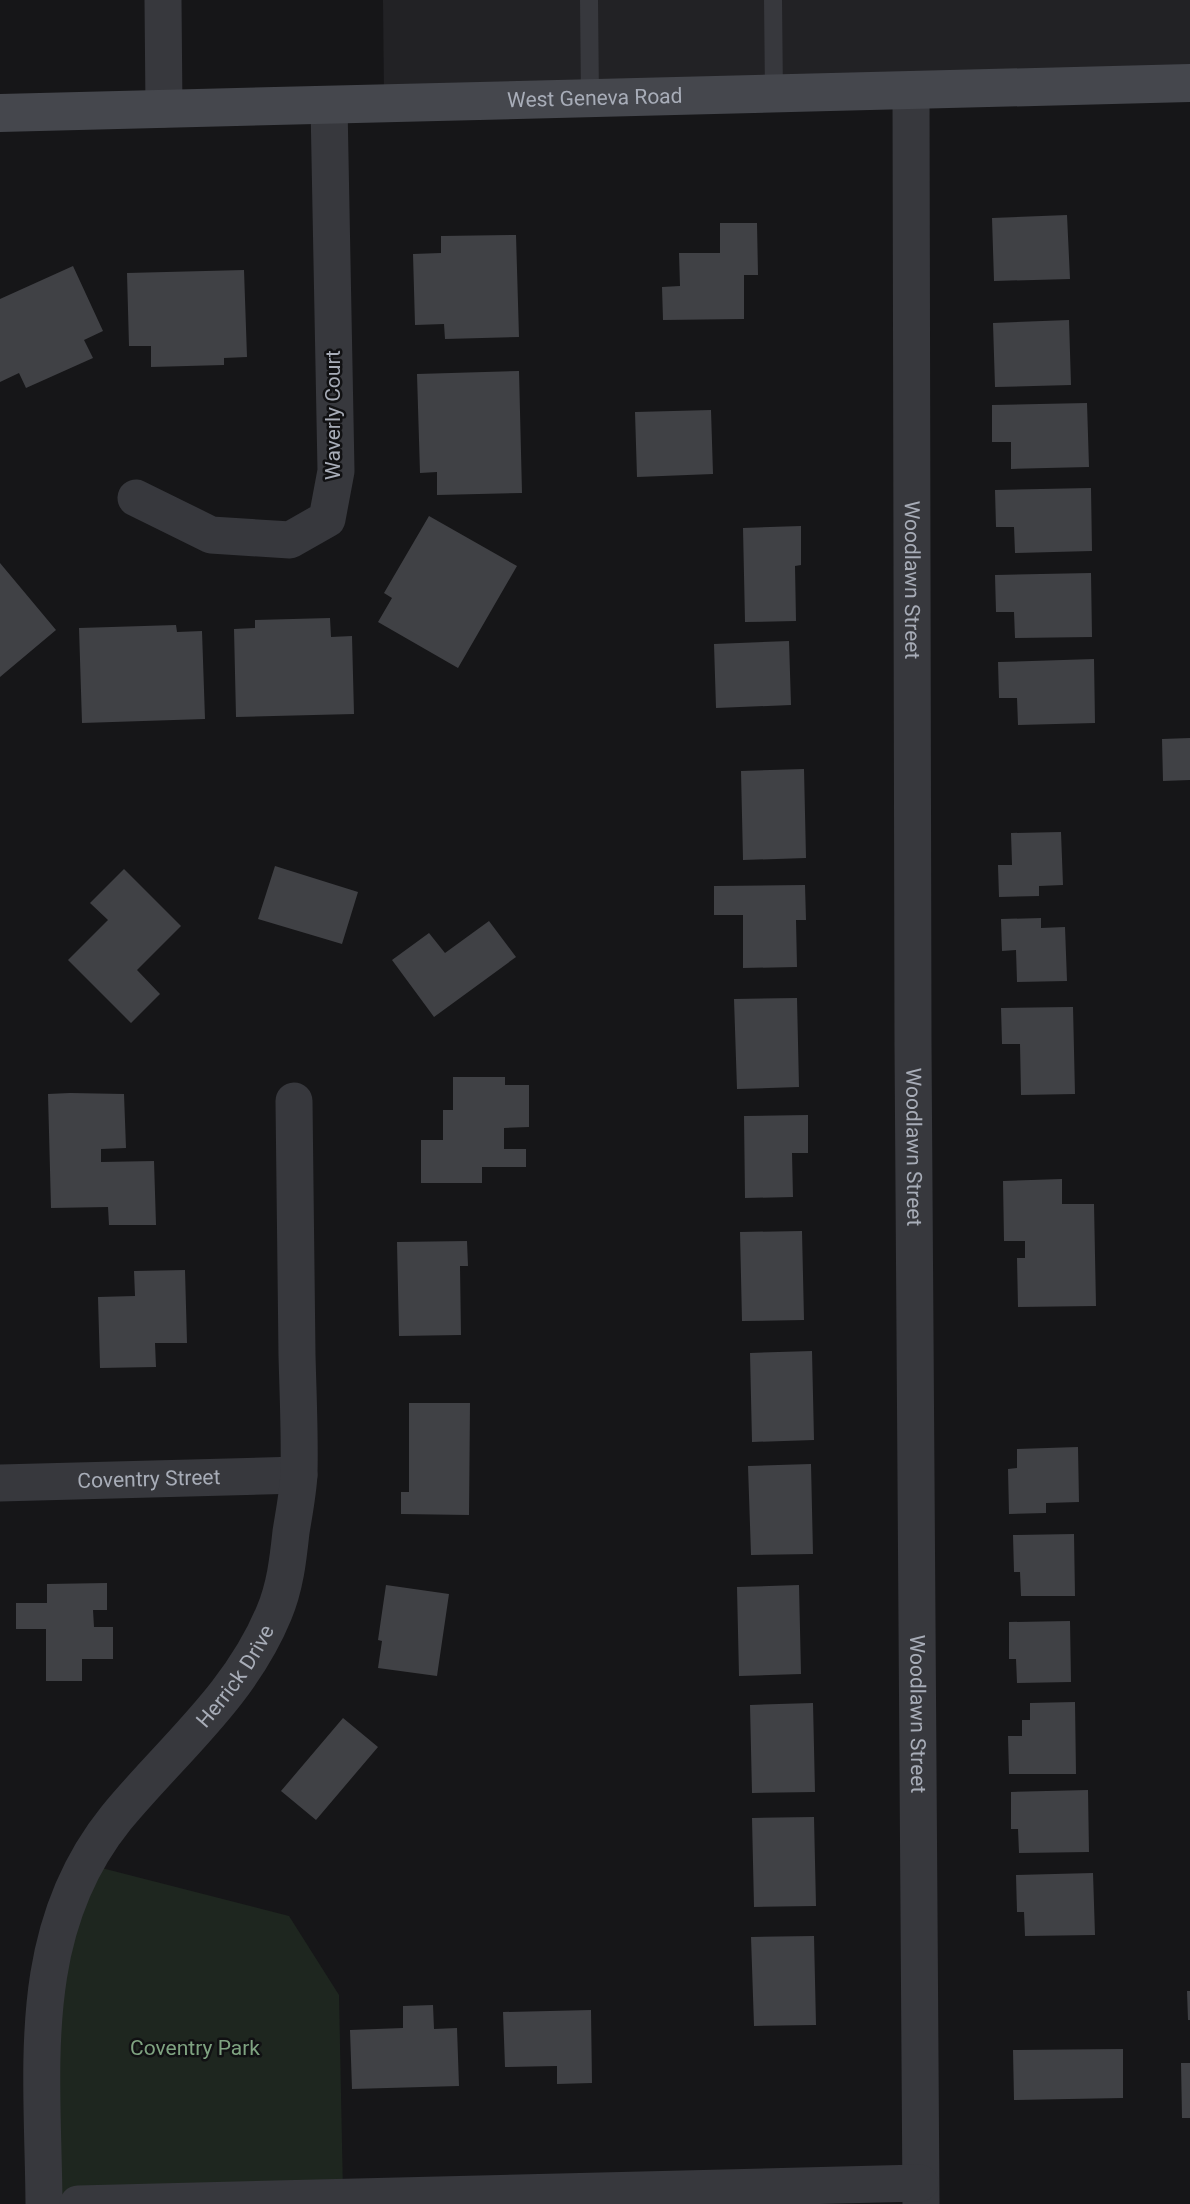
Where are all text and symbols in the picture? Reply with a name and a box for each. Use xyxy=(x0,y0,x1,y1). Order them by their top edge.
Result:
street label: West Geneva Road xyxy=(507,84,683,112)
street label: Waverly Court xyxy=(321,350,345,480)
street label: Woodlawn Street xyxy=(900,501,924,660)
street label: Woodlawn Street xyxy=(901,1068,926,1227)
street label: Coventry Street xyxy=(77,1465,221,1493)
street label: Herrick Drive xyxy=(191,1621,279,1732)
street label: Woodlawn Street xyxy=(905,1635,930,1794)
park label: Coventry Park xyxy=(130,2036,260,2060)

